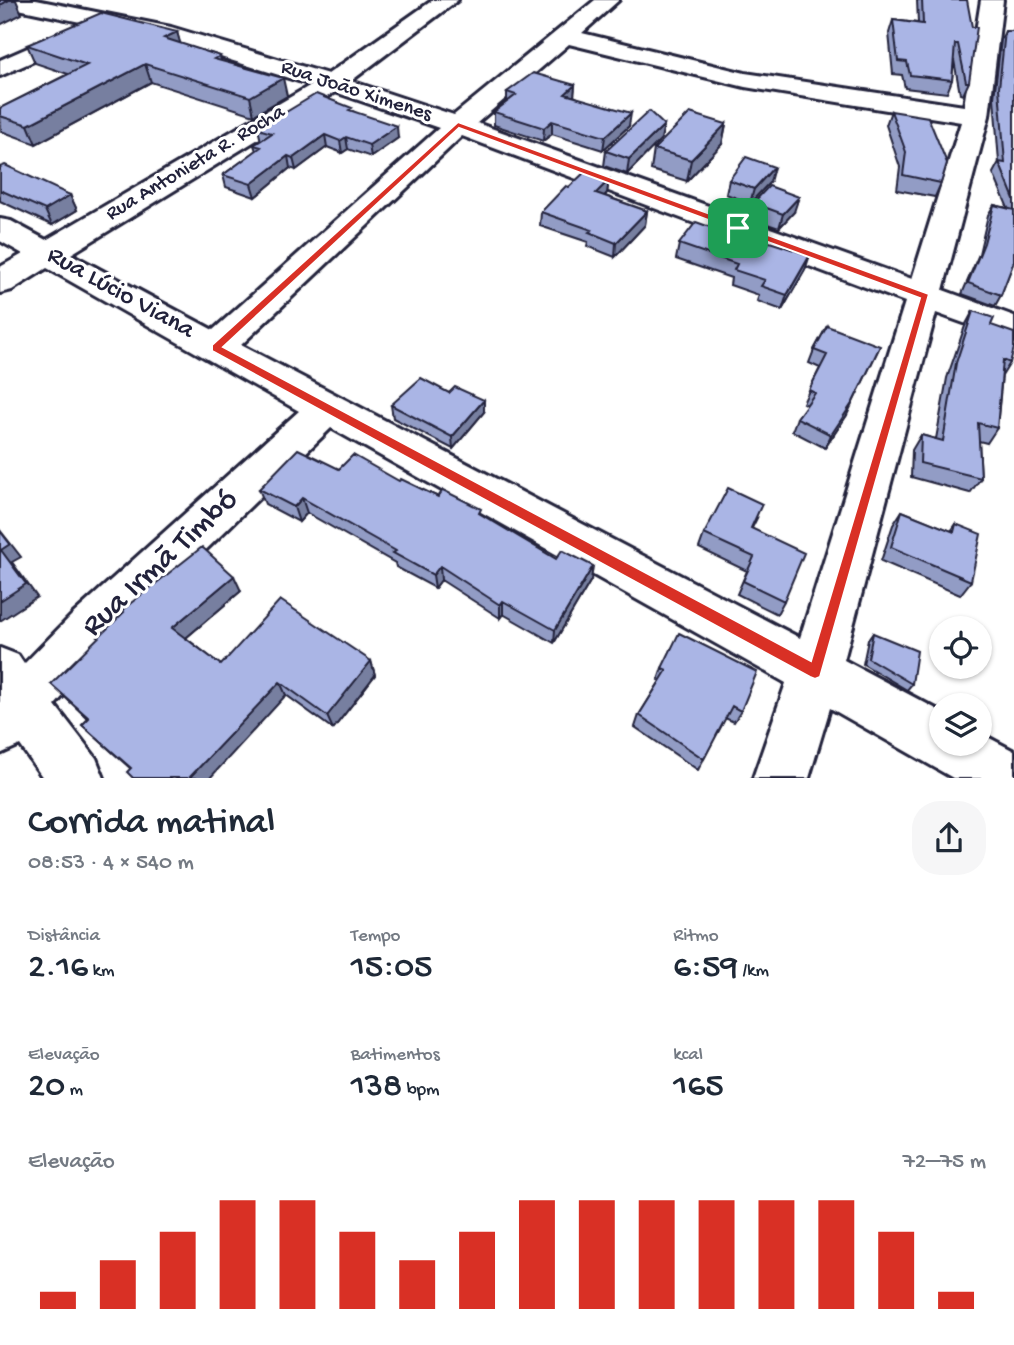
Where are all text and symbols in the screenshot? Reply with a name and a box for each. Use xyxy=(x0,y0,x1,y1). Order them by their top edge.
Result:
street label: Rua João Ximenes xyxy=(277,56,436,129)
street label: Rua Antonieta R. Rocha xyxy=(102,100,291,227)
pin xyxy=(708,198,768,258)
icon: arrive xyxy=(719,209,757,247)
street label: Rua Lúcio Viana xyxy=(41,241,200,348)
street label: Rua Irmã Timbó xyxy=(75,482,247,646)
map controls xyxy=(929,616,992,756)
button: locate xyxy=(929,616,992,679)
button: layers xyxy=(929,693,992,756)
button: share xyxy=(912,801,986,875)
text: Corrida matinal xyxy=(28,802,275,846)
text: 08:53 · 4 × 540 m xyxy=(28,850,194,877)
text: Distância xyxy=(28,925,100,948)
text: Tempo xyxy=(351,925,400,948)
text: Ritmo xyxy=(673,925,719,948)
text: 2.16 xyxy=(28,948,88,989)
text: 15:05 xyxy=(351,948,432,989)
text: 6:59 xyxy=(673,948,738,989)
text: km xyxy=(88,960,115,983)
text: /km xyxy=(738,960,769,983)
text: Elevação xyxy=(28,1044,100,1067)
text: Batimentos xyxy=(351,1044,440,1067)
text: kcal xyxy=(673,1044,703,1067)
text: 20 xyxy=(28,1067,65,1108)
text: 138 xyxy=(351,1067,402,1108)
text: 165 xyxy=(673,1067,724,1108)
text: m xyxy=(65,1079,83,1102)
text: bpm xyxy=(402,1079,440,1102)
text: Elevação xyxy=(28,1149,115,1176)
text: 72–75 m xyxy=(903,1149,986,1176)

